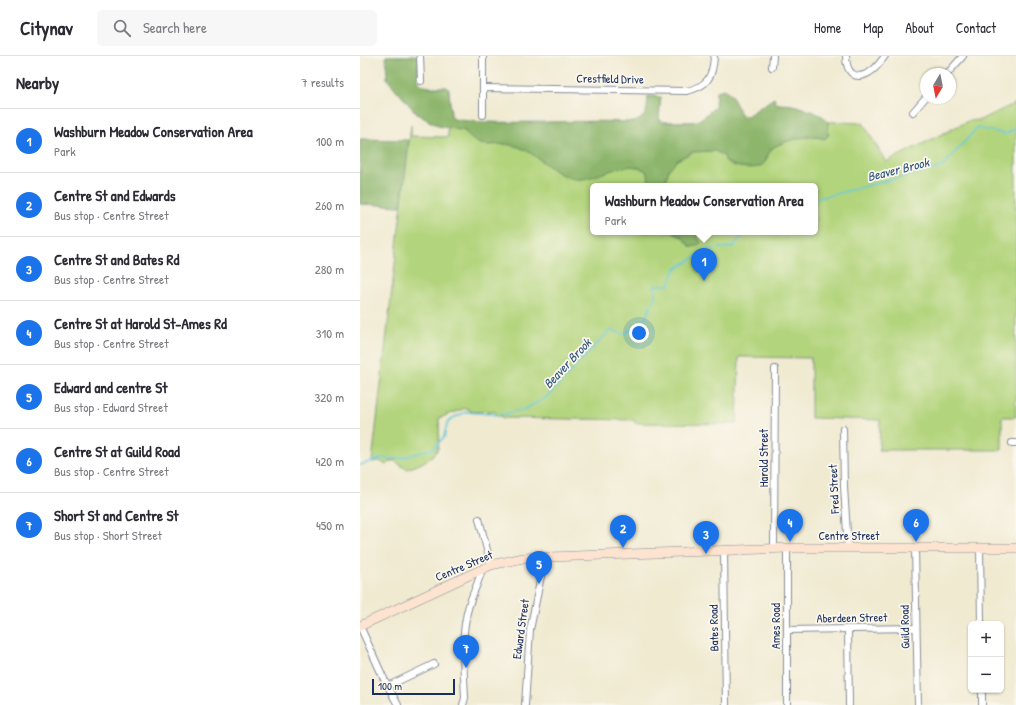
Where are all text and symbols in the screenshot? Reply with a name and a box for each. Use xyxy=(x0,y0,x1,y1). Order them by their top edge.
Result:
search box xyxy=(97,10,377,46)
text: Citynav xyxy=(20,15,73,41)
icon: search xyxy=(111,17,133,39)
text: Search here xyxy=(143,17,207,38)
text: Home xyxy=(814,18,841,37)
text: Map xyxy=(863,18,883,37)
text: About xyxy=(905,18,934,37)
text: Contact xyxy=(956,18,996,37)
north arrow xyxy=(920,68,956,104)
street label: Crestfield Drive xyxy=(576,69,644,88)
text: Nearby xyxy=(16,71,59,94)
text: 7 results xyxy=(301,73,344,91)
text: Washburn Meadow Conservation Area xyxy=(54,121,253,142)
text: 1 xyxy=(27,132,31,150)
text: 100 m xyxy=(316,132,344,150)
text: Park xyxy=(54,142,76,160)
water label: Beaver Brook xyxy=(865,152,932,185)
popup xyxy=(590,183,818,235)
text: Centre St and Edwards xyxy=(54,185,176,206)
text: Washburn Meadow Conservation Area xyxy=(605,190,803,211)
text: 2 xyxy=(26,196,32,214)
text: 260 m xyxy=(315,196,344,214)
text: Bus stop · Centre Street xyxy=(54,206,169,224)
text: Park xyxy=(605,211,626,229)
pin: 1 xyxy=(691,248,717,281)
text: Centre St and Bates Rd xyxy=(54,249,179,270)
text: 3 xyxy=(26,260,32,278)
text: 280 m xyxy=(315,260,344,278)
text: Bus stop · Centre Street xyxy=(54,270,169,288)
text: Centre St at Harold St-Ames Rd xyxy=(54,313,227,334)
your location xyxy=(629,323,649,343)
text: 4 xyxy=(27,324,31,342)
text: 310 m xyxy=(316,324,344,342)
water label: Beaver Brook xyxy=(539,333,596,392)
text: Bus stop · Centre Street xyxy=(54,334,169,352)
text: Edward and centre St xyxy=(54,377,167,398)
text: 5 xyxy=(26,388,32,406)
text: 320 m xyxy=(314,388,344,406)
text: Bus stop · Edward Street xyxy=(54,398,168,416)
street label: Harold Street xyxy=(755,428,772,487)
text: Centre St at Guild Road xyxy=(54,441,180,462)
text: 6 xyxy=(26,452,32,470)
text: 420 m xyxy=(315,452,344,470)
text: Bus stop · Centre Street xyxy=(54,462,169,480)
street label: Fred Street xyxy=(824,463,843,515)
text: Short St and Centre St xyxy=(54,505,178,526)
pin: 4 xyxy=(777,509,803,542)
pin: 6 xyxy=(903,509,929,542)
pin: 2 xyxy=(610,515,636,548)
text: 7 xyxy=(26,516,32,534)
text: 450 m xyxy=(316,516,344,534)
pin: 3 xyxy=(693,521,719,554)
text: Bus stop · Short Street xyxy=(54,526,162,544)
street label: Centre Street xyxy=(819,527,880,544)
street label: Centre Street xyxy=(432,545,496,585)
pin: 5 xyxy=(526,551,552,584)
street label: Edward Street xyxy=(508,597,533,660)
street label: Ames Road xyxy=(767,603,784,649)
street label: Bates Road xyxy=(705,604,722,652)
street label: Guild Road xyxy=(896,605,913,649)
street label: Aberdeen Street xyxy=(817,608,888,627)
map controls xyxy=(968,621,1004,693)
button: + xyxy=(968,621,1004,657)
pin: 7 xyxy=(453,635,479,668)
button: − xyxy=(968,657,1004,693)
scale bar xyxy=(372,677,455,696)
text: 100 m xyxy=(378,679,402,693)

